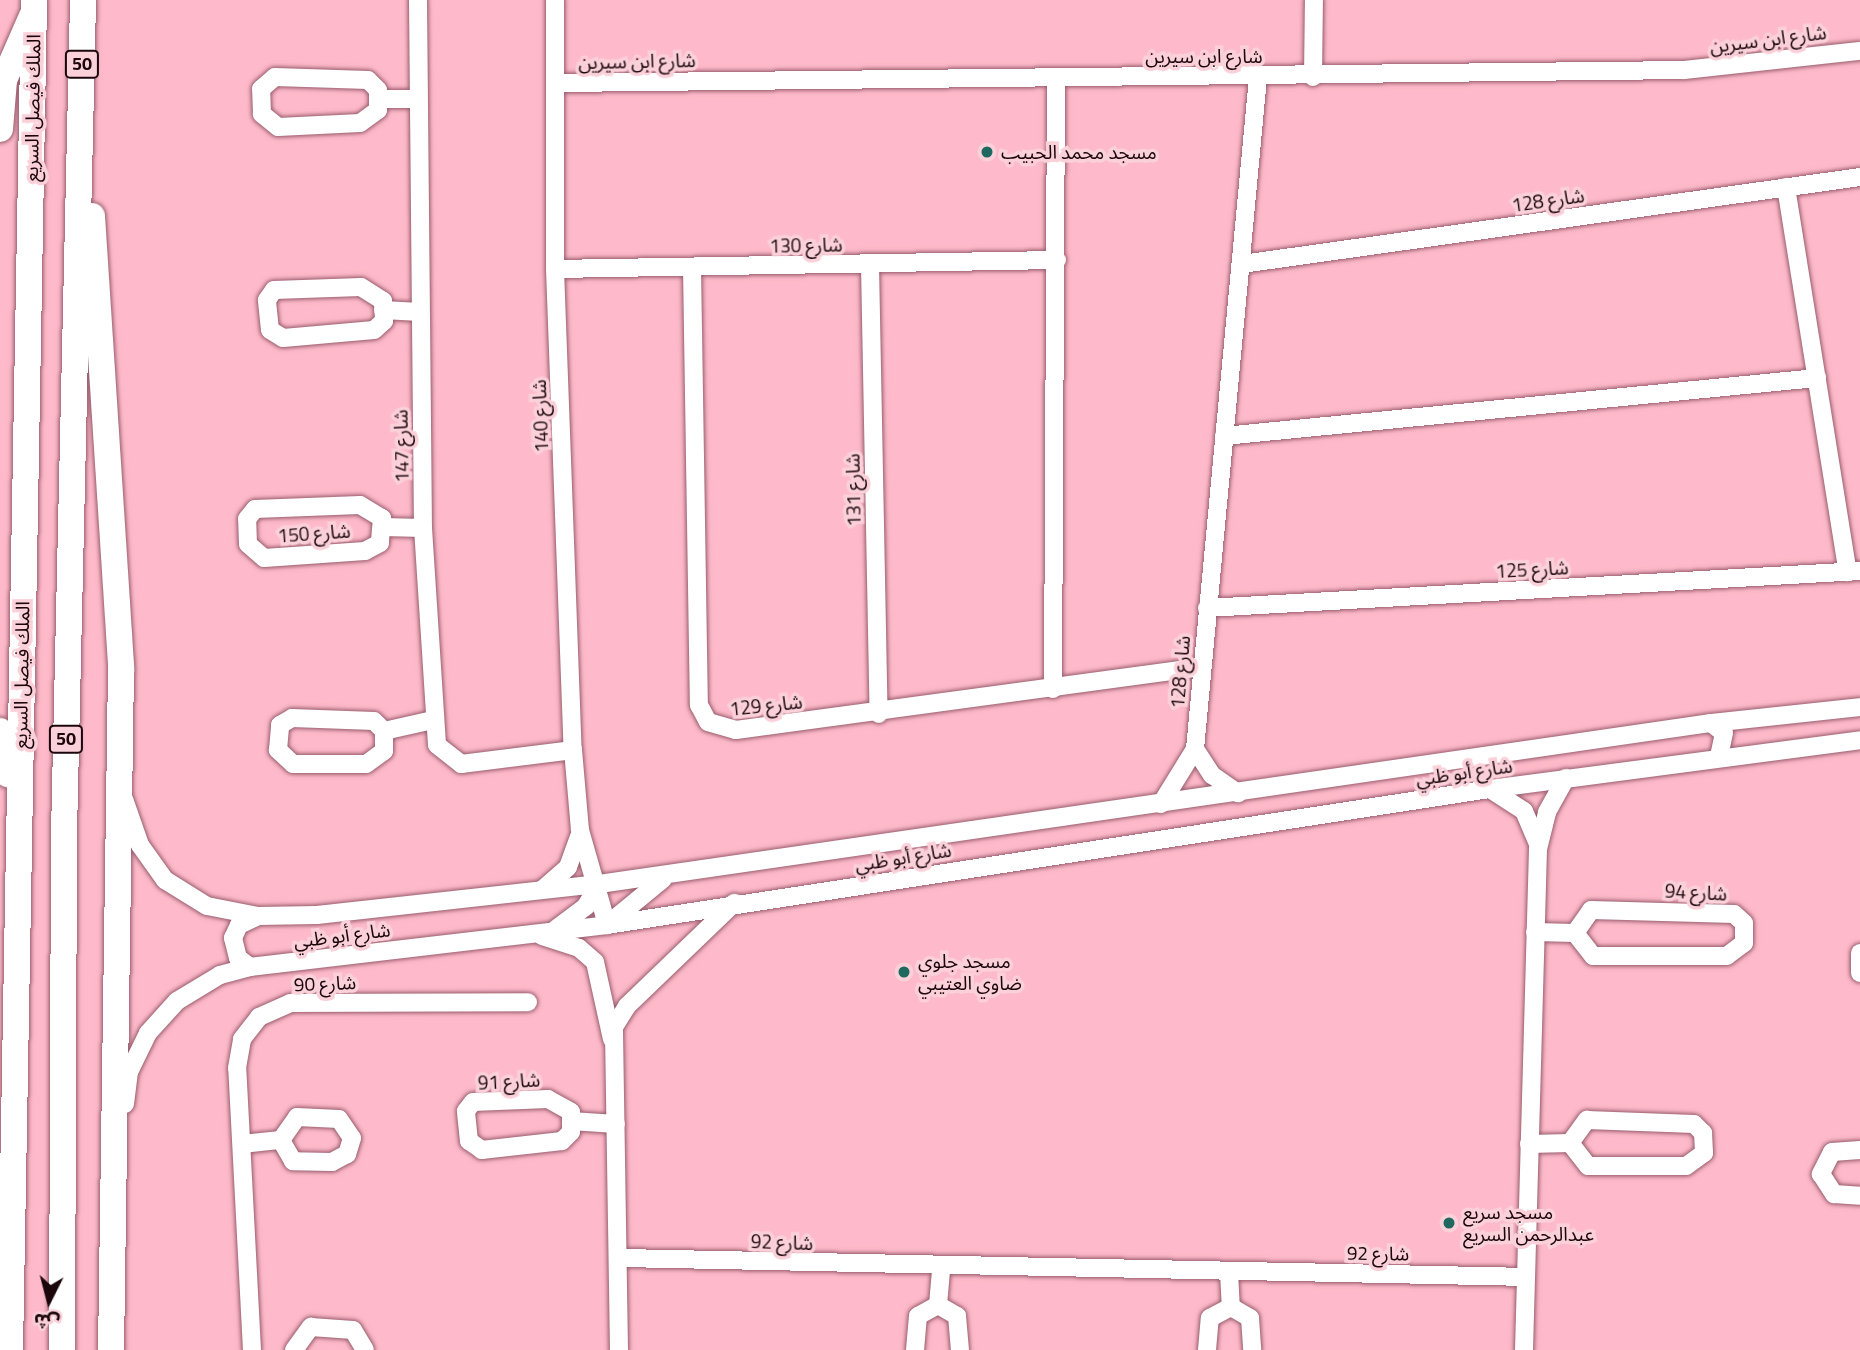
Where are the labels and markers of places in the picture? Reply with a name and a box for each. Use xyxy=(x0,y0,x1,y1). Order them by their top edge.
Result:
place label: مسجد محمد الحبيب xyxy=(1001,141,1157,163)
marker: مسجد محمد الحبيب xyxy=(979,144,995,160)
place label: مسجد جلوي ضاوي العتيبي xyxy=(918,950,1022,994)
marker: مسجد جلوي ضاوي العتيبي xyxy=(896,964,912,980)
place label: مسجد سريع عبدالرحمن السريع xyxy=(1463,1201,1594,1245)
marker: مسجد سريع عبدالرحمن السريع xyxy=(1441,1215,1457,1231)

